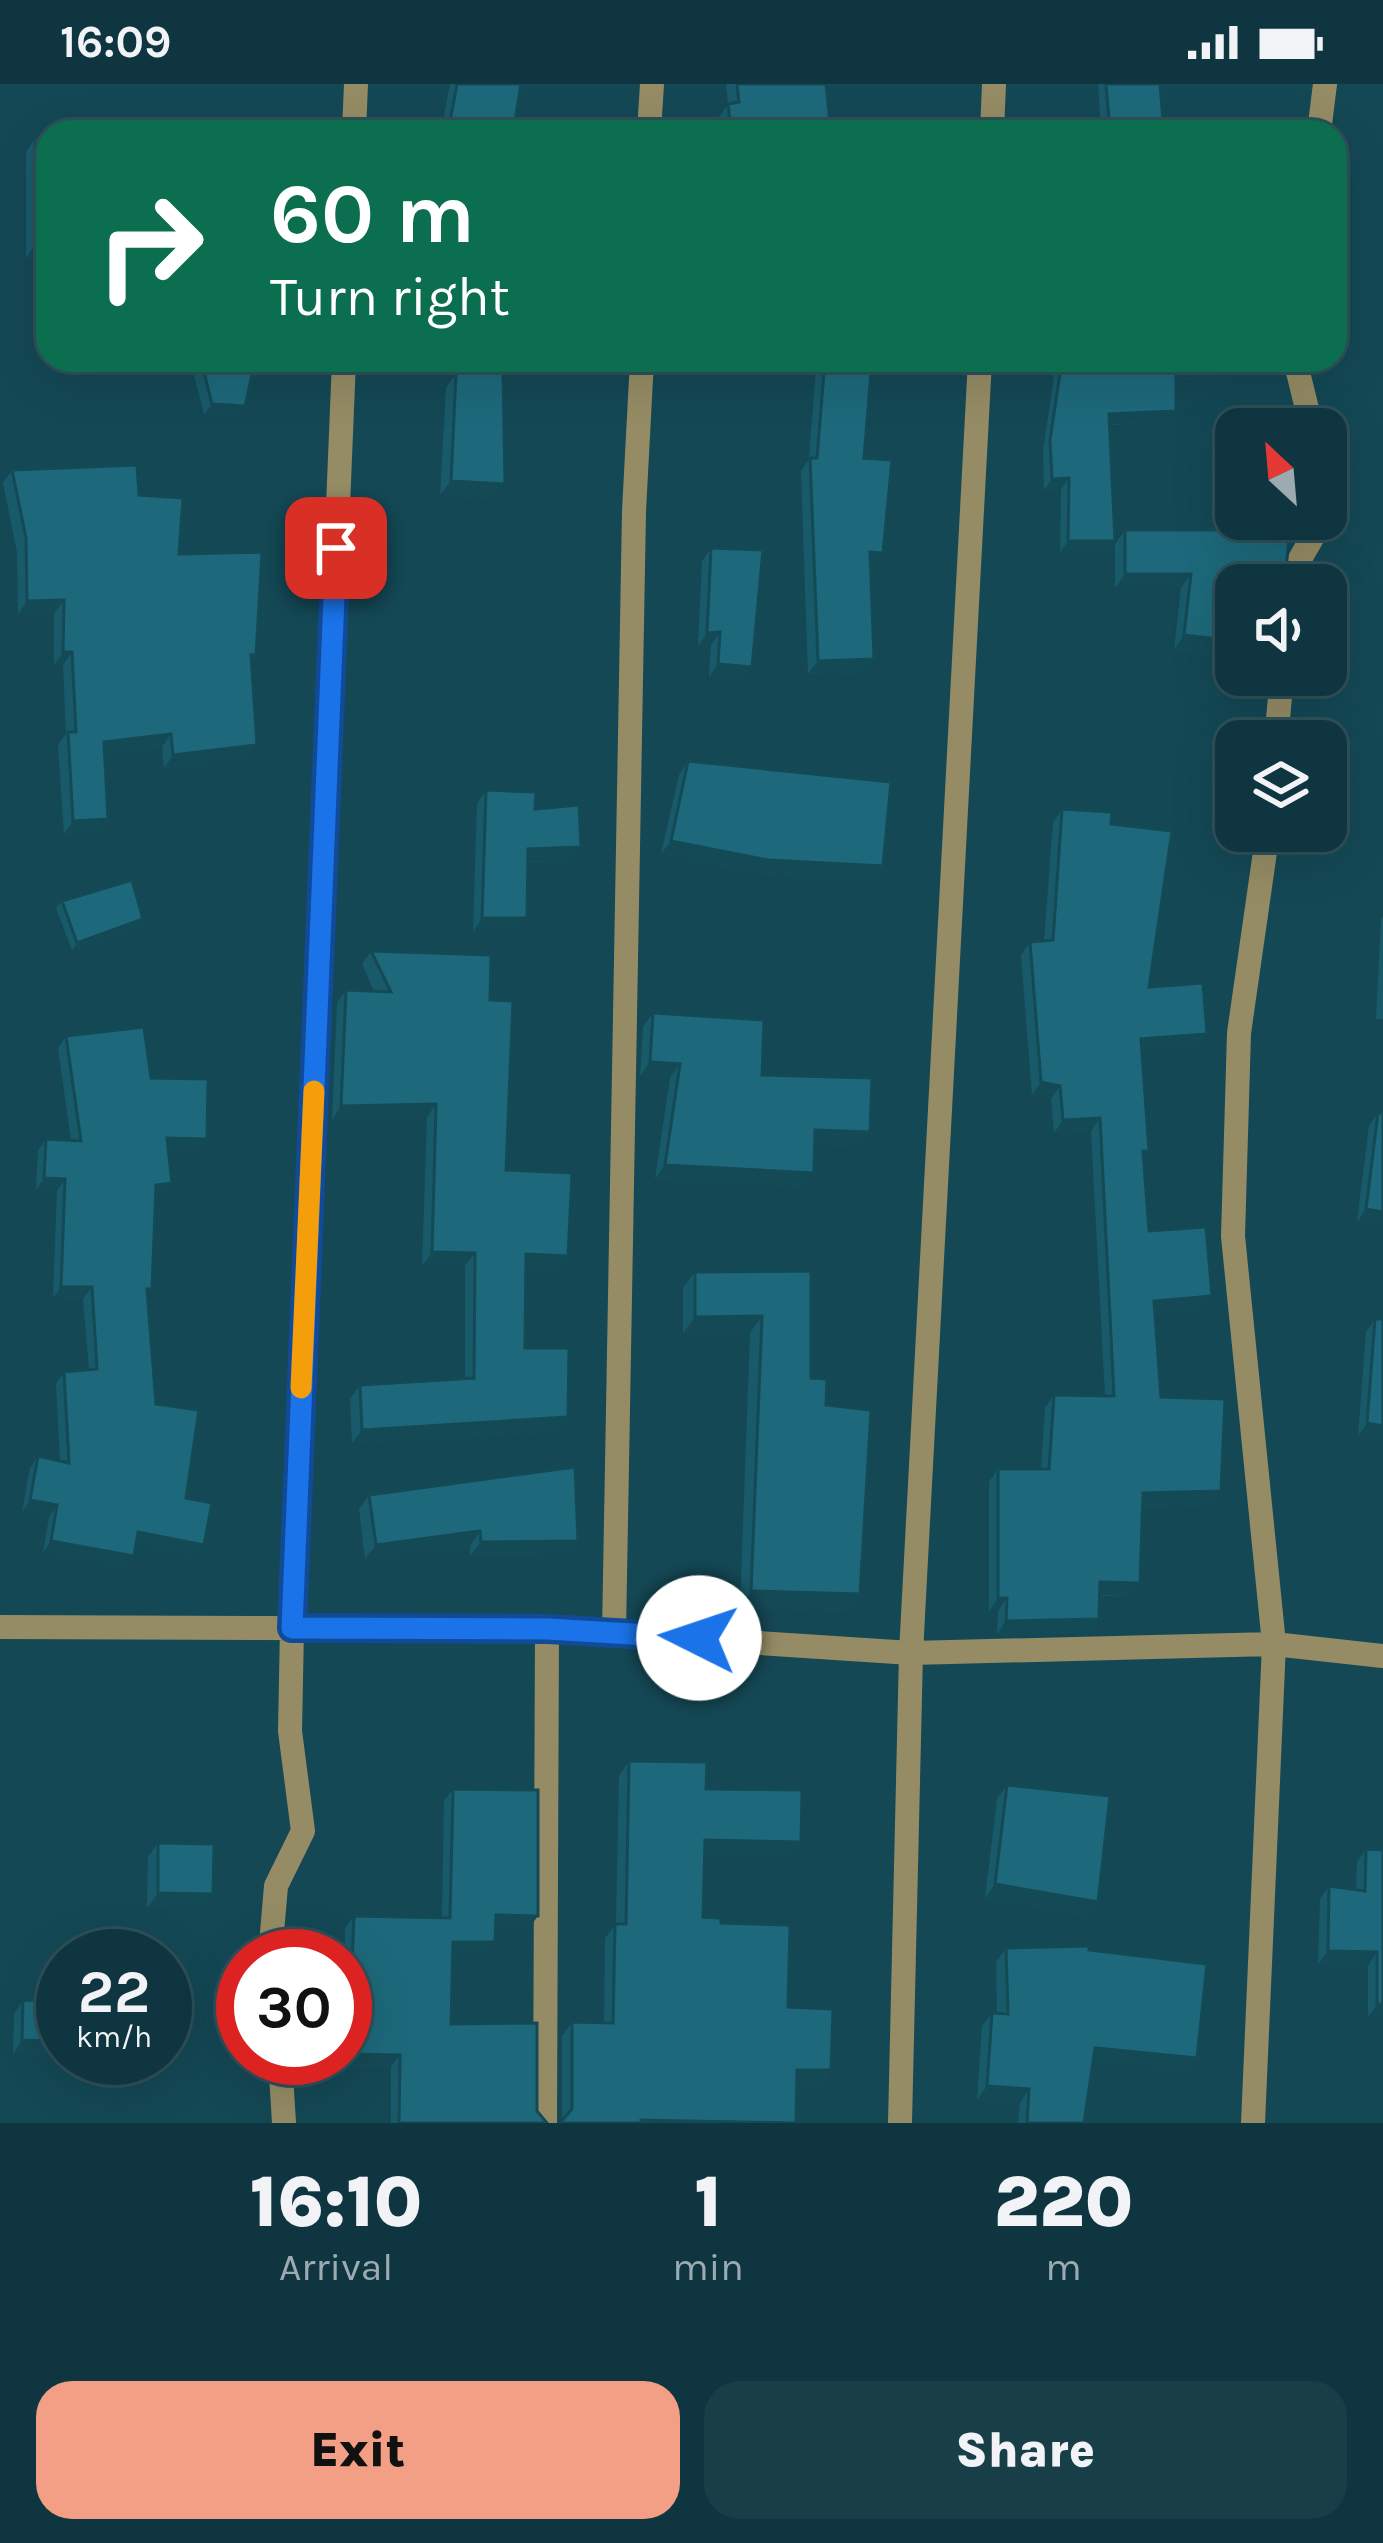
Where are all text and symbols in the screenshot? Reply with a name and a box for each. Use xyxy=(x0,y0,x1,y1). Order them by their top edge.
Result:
text: 16:09 xyxy=(60,16,171,68)
text: 60 m xyxy=(270,165,475,263)
icon: right xyxy=(72,168,228,324)
text: Turn right xyxy=(270,265,510,329)
north arrow xyxy=(1215,408,1347,540)
map controls xyxy=(1215,408,1347,852)
pin xyxy=(285,497,387,599)
icon: arrive xyxy=(303,515,369,581)
button: sound xyxy=(1215,564,1347,696)
button: layers xyxy=(1215,720,1347,852)
position arrow xyxy=(636,1575,762,1701)
speed limit sign: 30 xyxy=(216,1929,372,2085)
text: 22 xyxy=(78,1957,150,2027)
text: km/h xyxy=(76,2019,152,2055)
text: 16:10 xyxy=(250,2160,422,2244)
text: 1 xyxy=(694,2160,722,2244)
text: 220 xyxy=(994,2160,1133,2244)
text: Arrival xyxy=(279,2244,393,2290)
text: min xyxy=(672,2244,744,2290)
text: m xyxy=(1045,2244,1082,2290)
button: Exit xyxy=(36,2381,680,2519)
button: Share xyxy=(704,2381,1347,2519)

